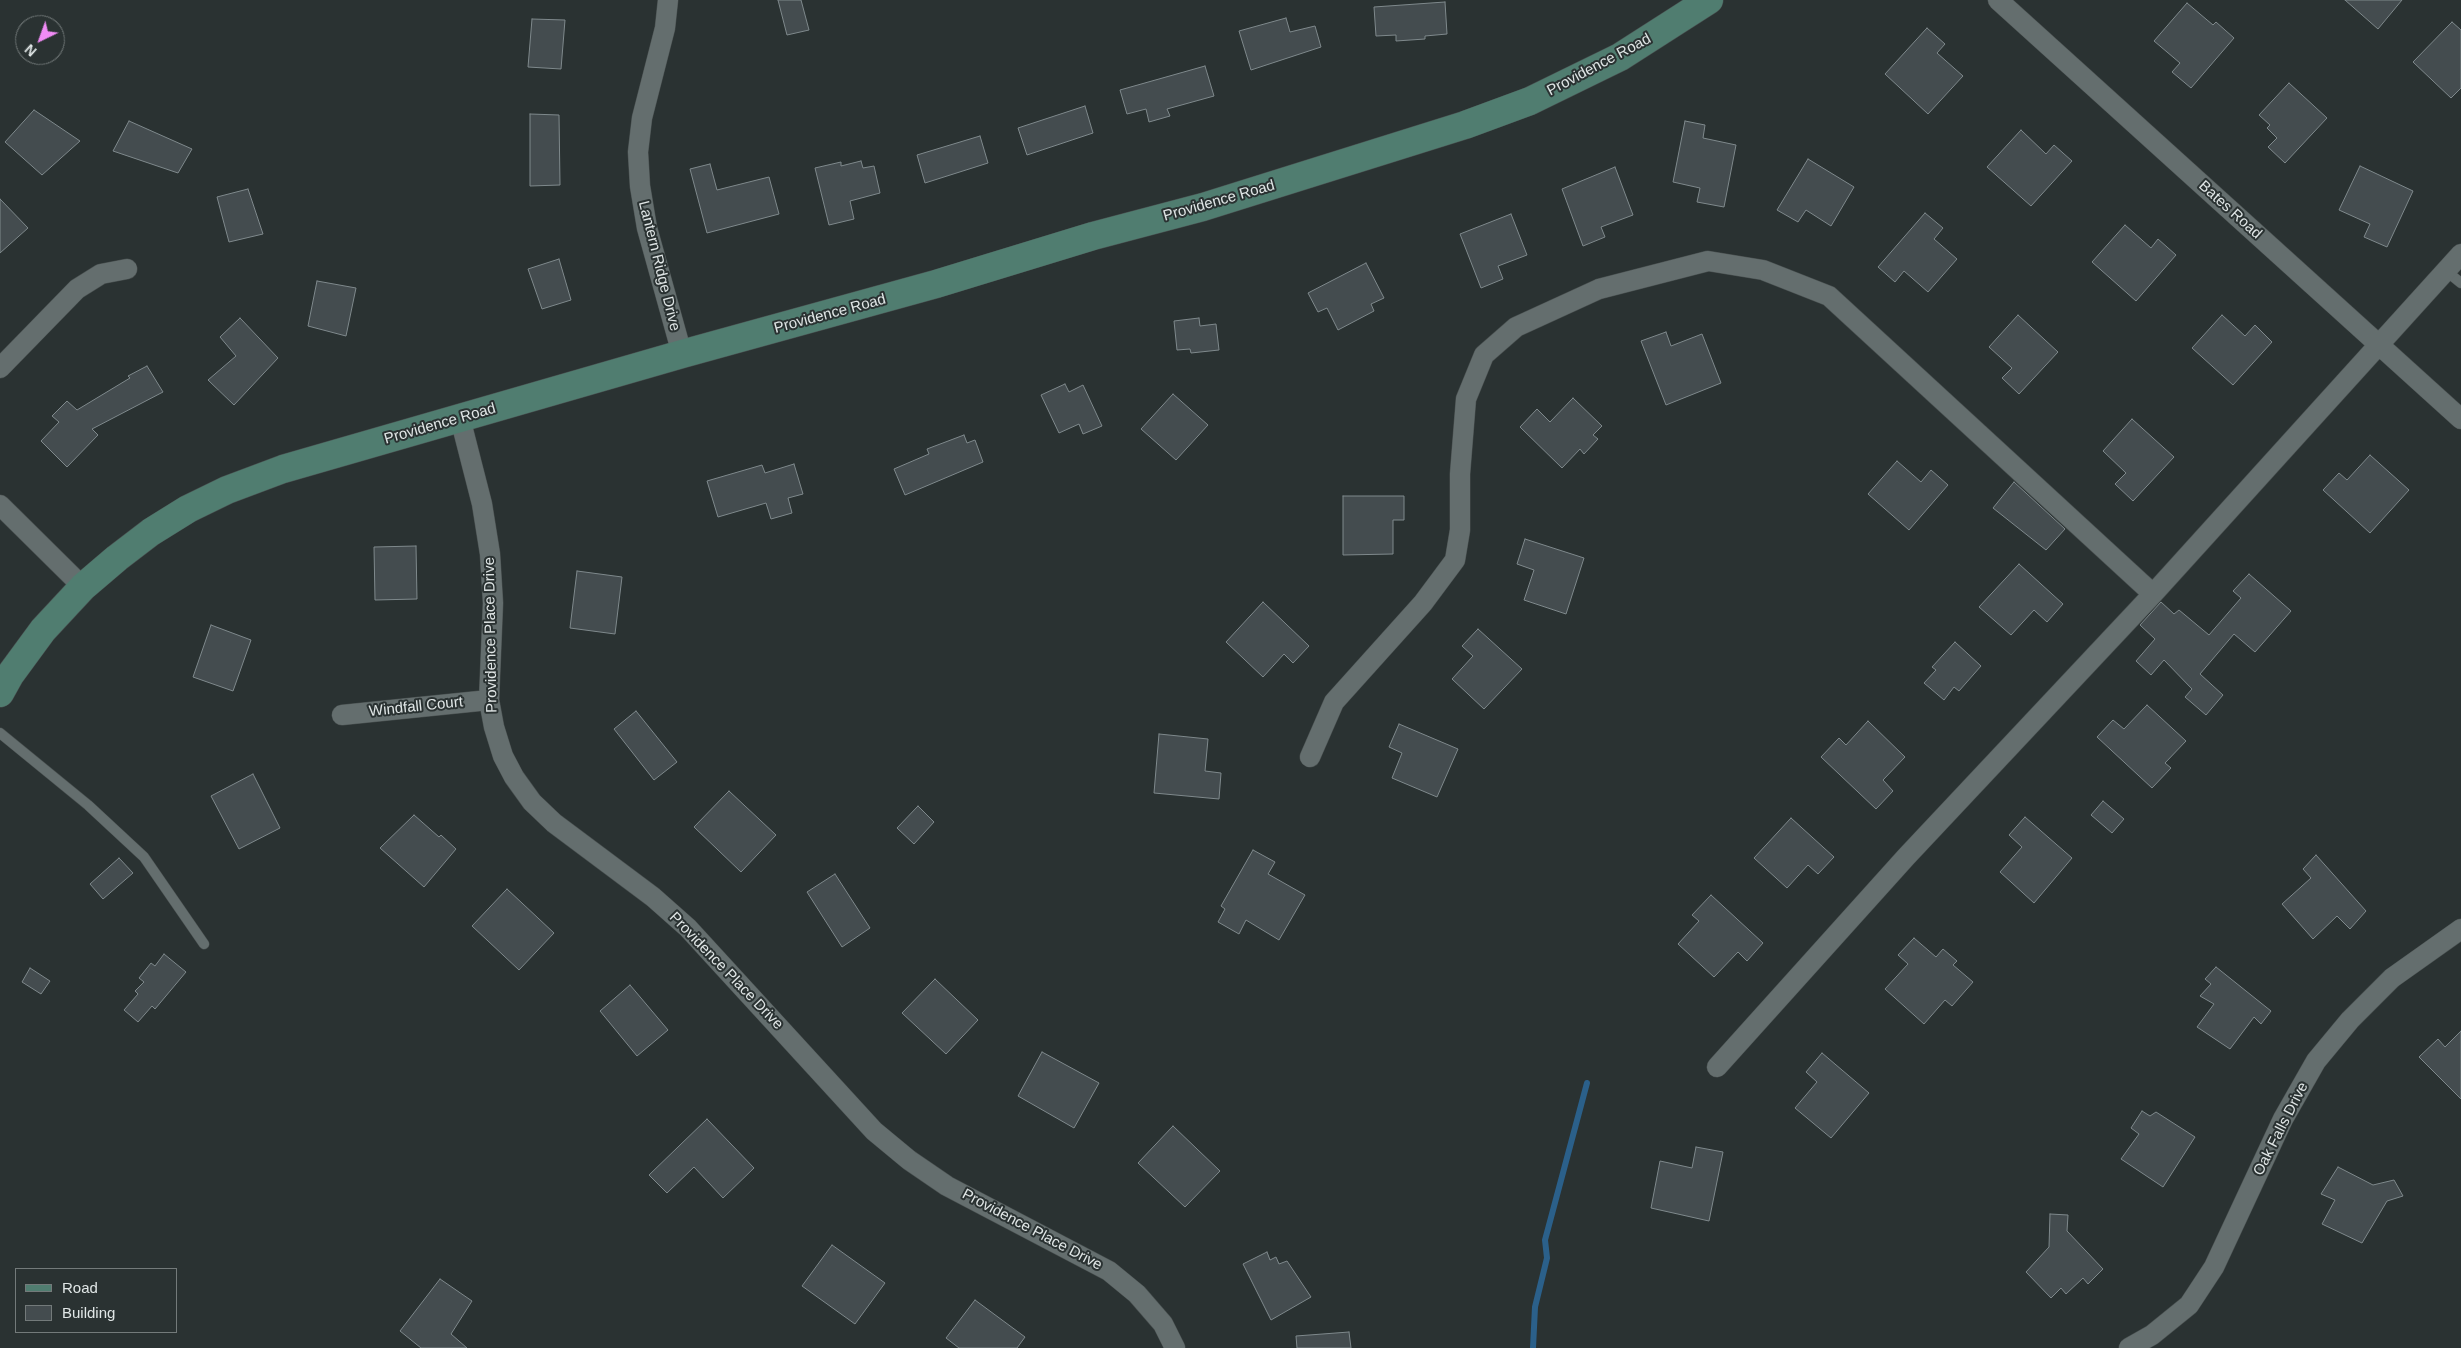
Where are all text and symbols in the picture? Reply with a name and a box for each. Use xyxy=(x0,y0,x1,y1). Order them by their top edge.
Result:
north arrow xyxy=(15,15,65,65)
street label: Providence Road xyxy=(1544,30,1654,100)
text: N xyxy=(22,41,40,60)
street label: Providence Road xyxy=(1161,176,1277,226)
street label: Bates Road xyxy=(2195,177,2265,243)
street label: Lantern Ridge Drive xyxy=(634,199,684,333)
street label: Providence Road xyxy=(772,290,888,338)
street label: Providence Road xyxy=(382,399,498,449)
street label: Providence Place Drive xyxy=(481,557,501,713)
street label: Windfall Court xyxy=(368,693,464,721)
street label: Providence Place Drive xyxy=(665,909,787,1033)
street label: Oak Falls Drive xyxy=(2250,1079,2312,1179)
street label: Providence Place Drive xyxy=(959,1185,1105,1275)
legend xyxy=(15,1268,178,1333)
text: Road xyxy=(62,1279,98,1296)
text: Building xyxy=(62,1304,115,1321)

